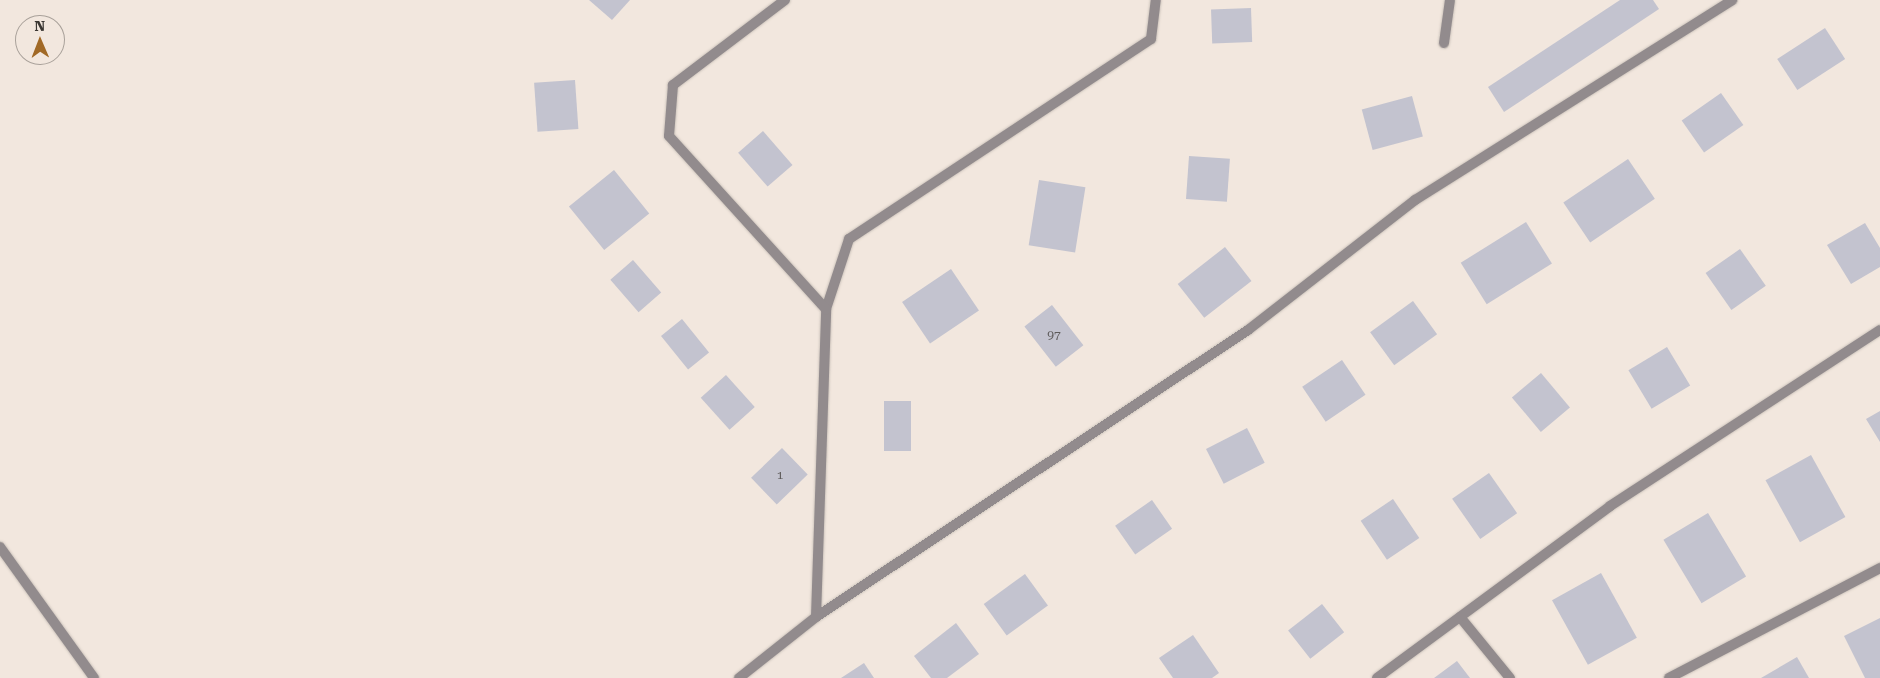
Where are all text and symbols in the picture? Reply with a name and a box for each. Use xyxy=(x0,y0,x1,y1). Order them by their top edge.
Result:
north arrow xyxy=(15,15,65,65)
text: N xyxy=(34,18,45,34)
house number: 97 xyxy=(1047,329,1061,343)
house number: 1 xyxy=(777,469,783,483)

